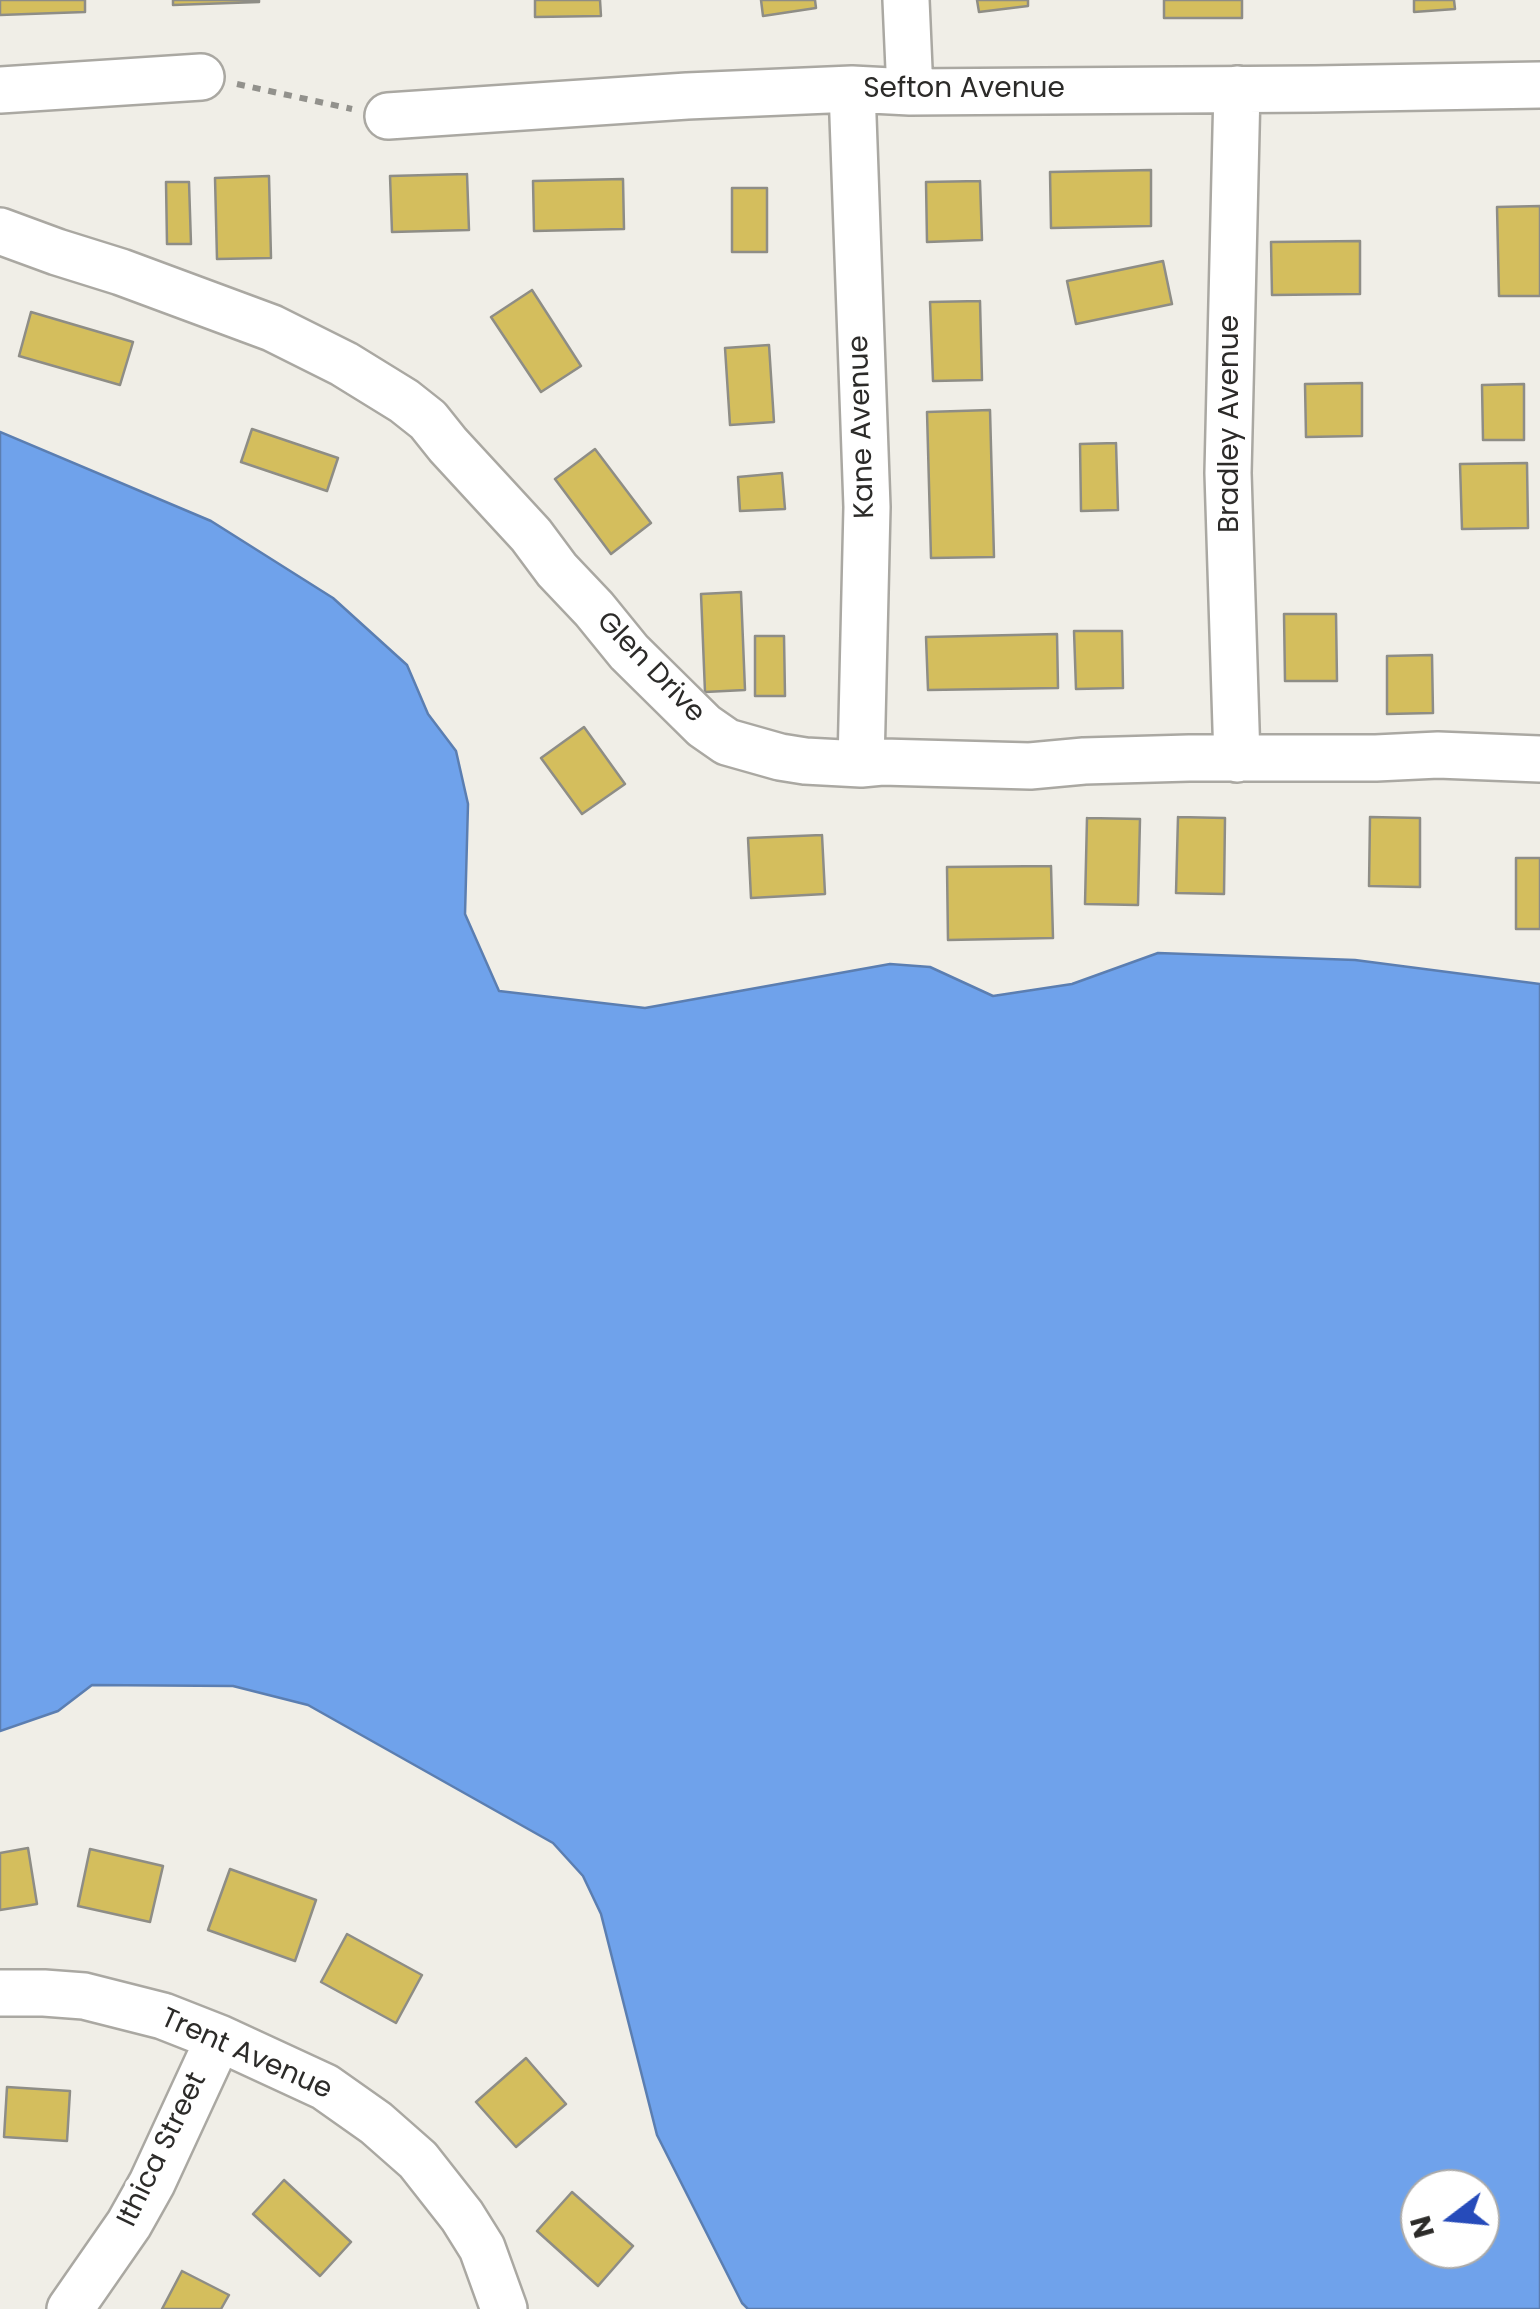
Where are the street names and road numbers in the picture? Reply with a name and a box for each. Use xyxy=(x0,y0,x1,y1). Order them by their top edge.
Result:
street label: Sefton Avenue xyxy=(863,73,1065,107)
street label: Bradley Avenue xyxy=(1214,315,1248,533)
street label: Kane Avenue xyxy=(843,335,883,519)
street label: Glen Drive xyxy=(589,605,711,731)
street label: Trent Avenue xyxy=(155,2002,337,2108)
street label: Ithica Street xyxy=(111,2067,215,2233)

